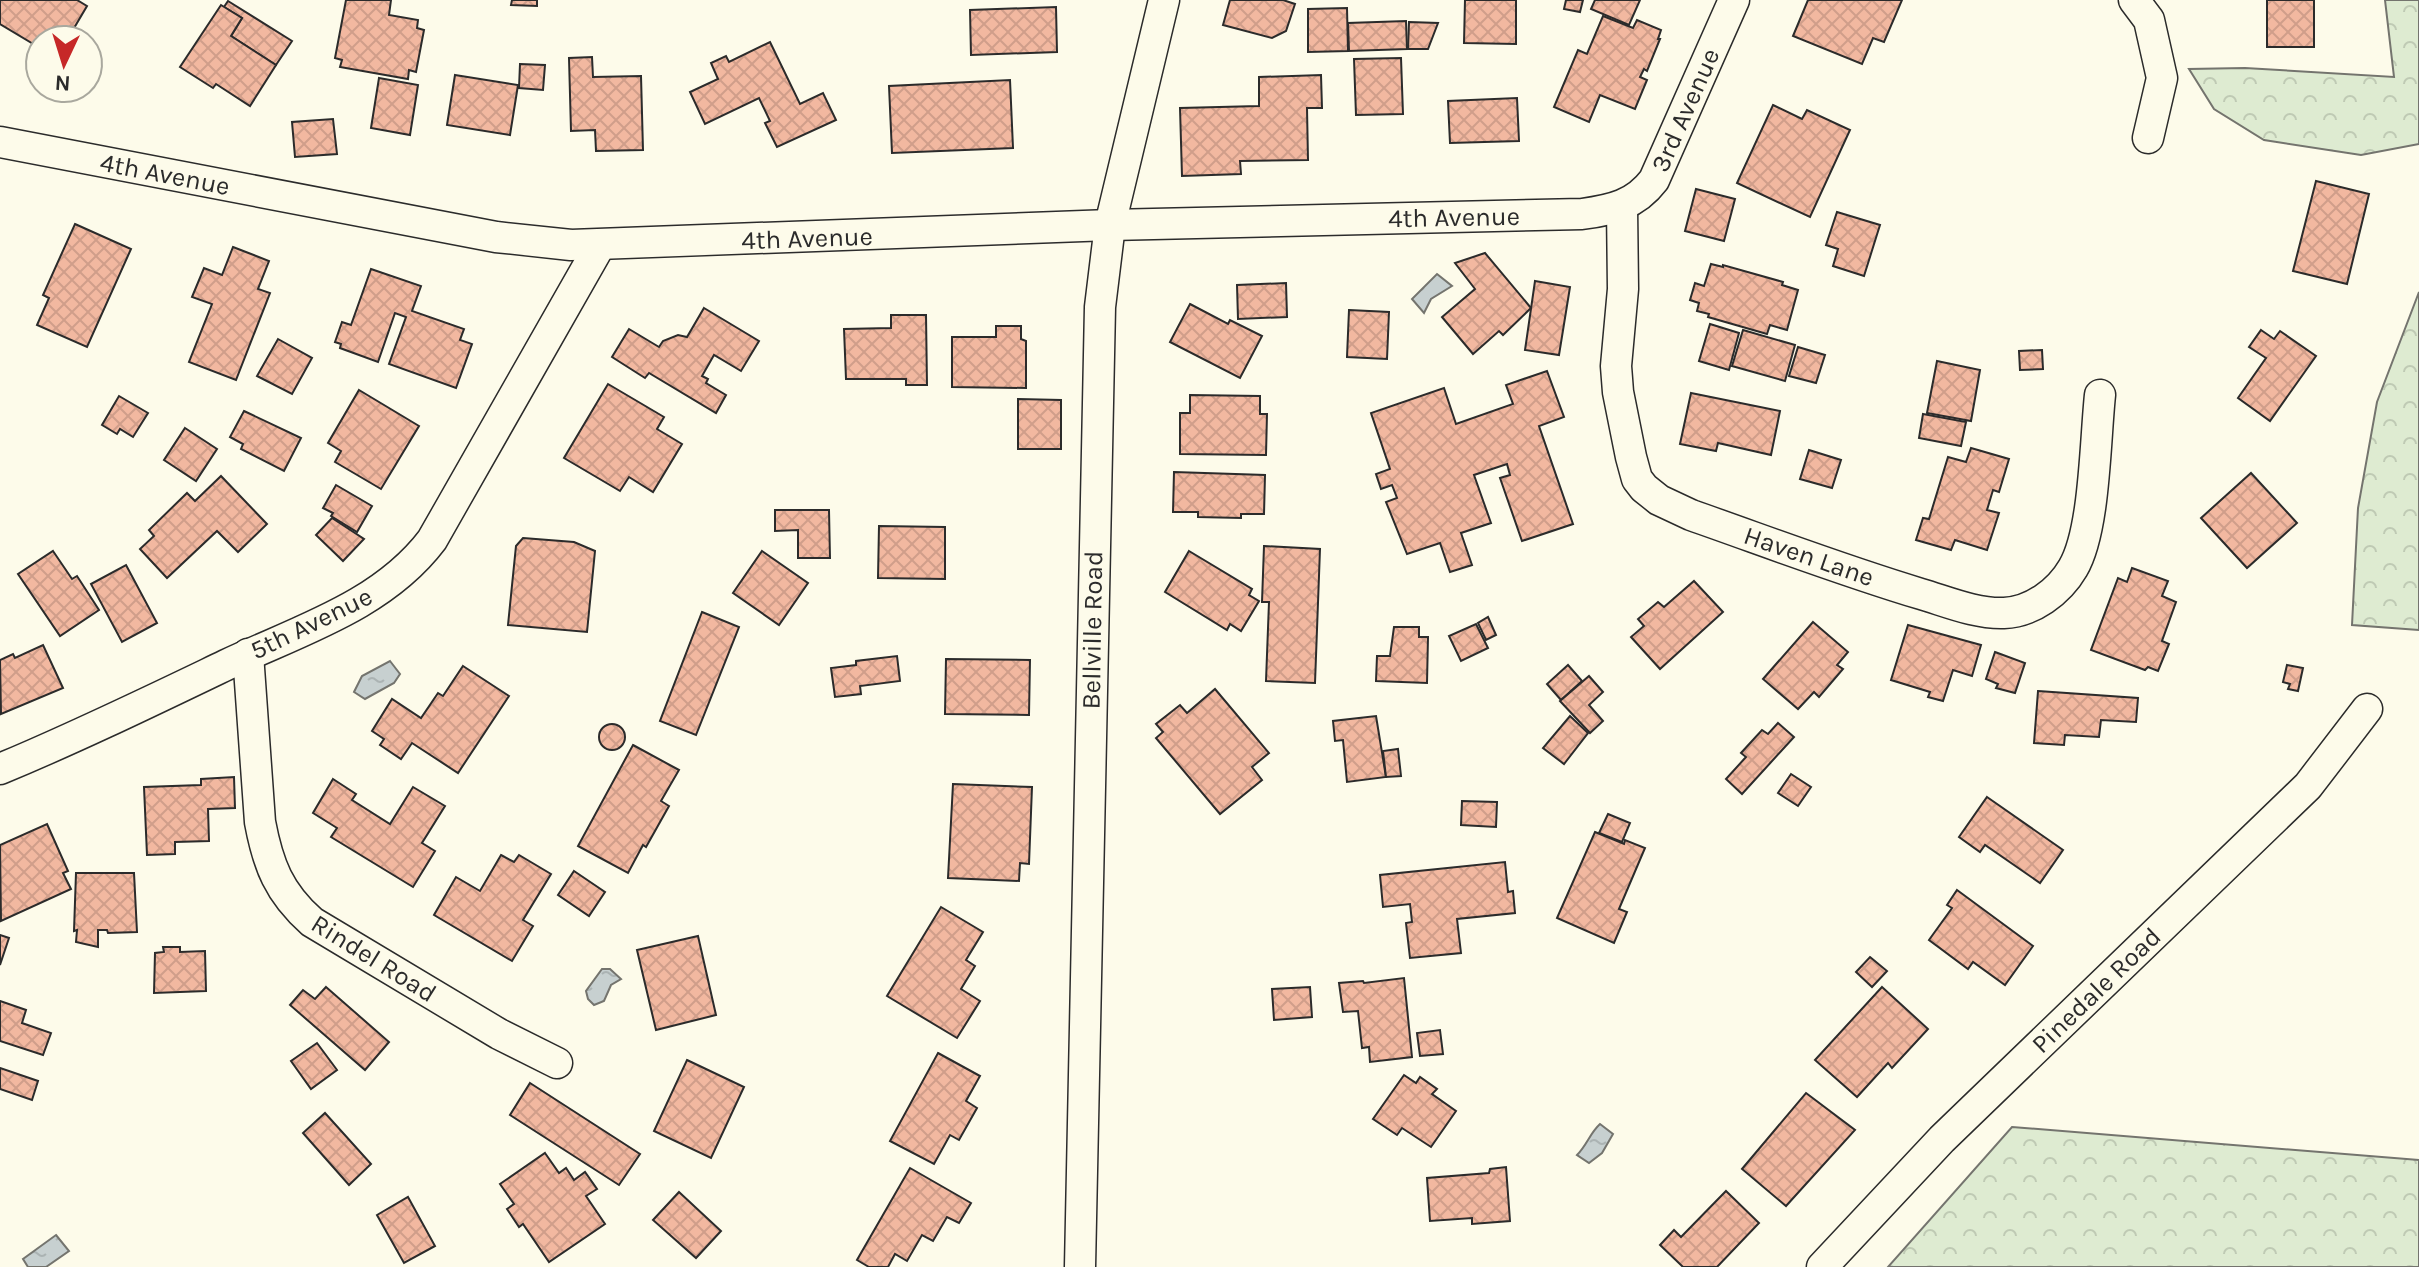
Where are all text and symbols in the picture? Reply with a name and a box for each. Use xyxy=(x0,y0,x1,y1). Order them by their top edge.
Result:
north arrow xyxy=(24,24,104,104)
street label: 3rd Avenue xyxy=(1644,44,1726,177)
text: N xyxy=(54,69,71,96)
street label: 4th Avenue xyxy=(97,147,233,202)
street label: 4th Avenue xyxy=(1388,201,1520,234)
street label: 4th Avenue xyxy=(741,221,873,256)
street label: Haven Lane xyxy=(1740,520,1878,593)
street label: Bellville Road xyxy=(1076,550,1109,710)
street label: 5th Avenue xyxy=(245,581,377,666)
street label: Rindel Road xyxy=(306,908,442,1009)
street label: Pinedale Road xyxy=(2025,921,2167,1060)

